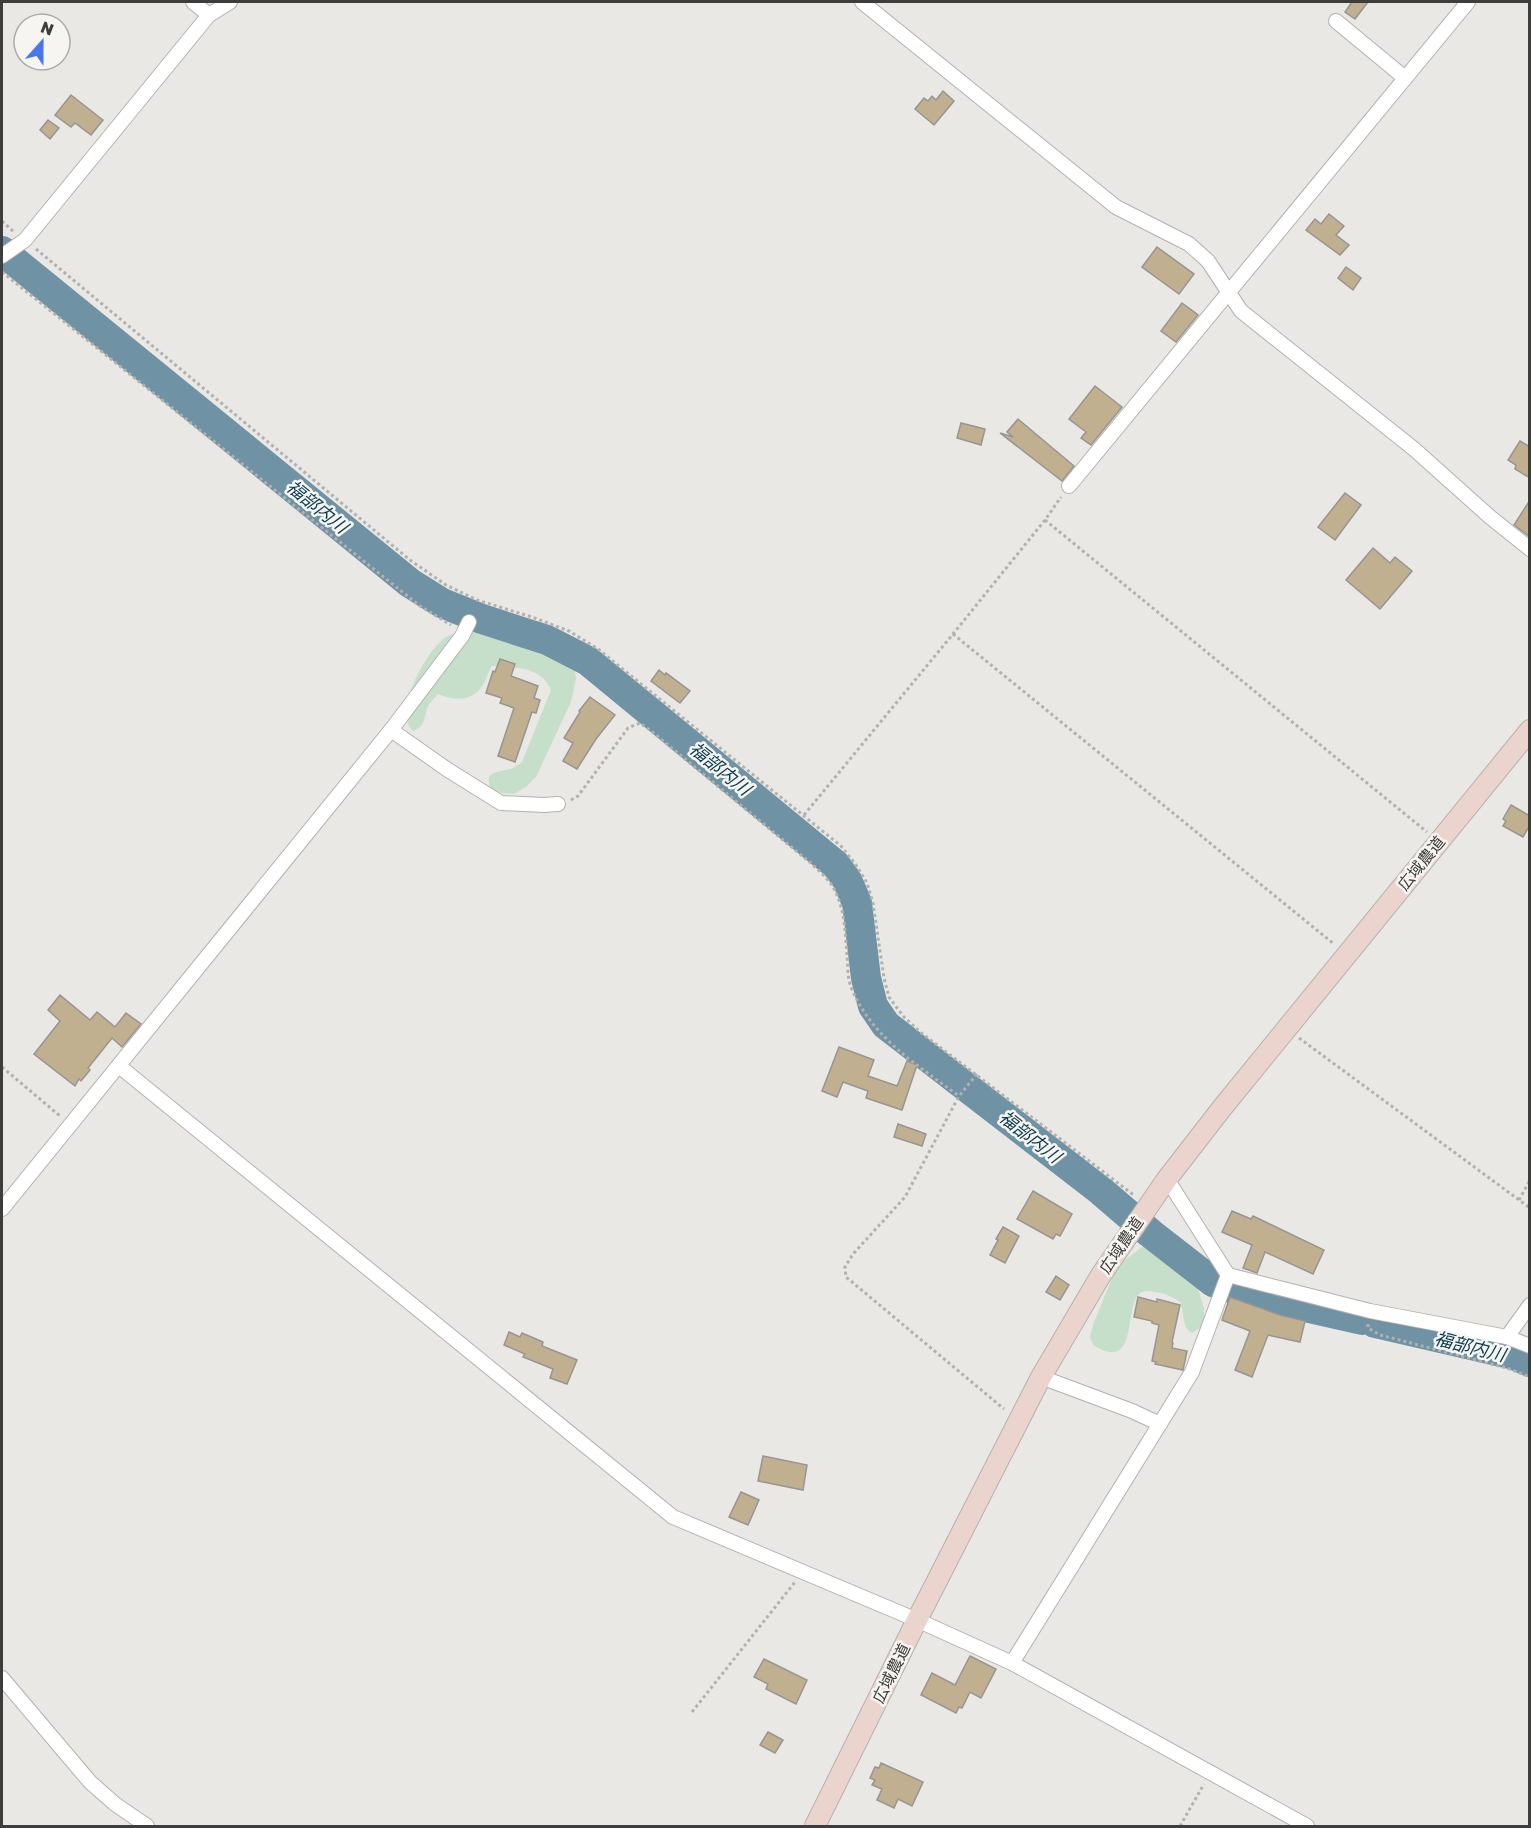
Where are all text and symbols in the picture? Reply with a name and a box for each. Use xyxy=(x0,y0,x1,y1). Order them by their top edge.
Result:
north arrow xyxy=(12,12,72,72)
text: N xyxy=(38,16,57,40)
water label: 福部内川 xyxy=(283,475,354,539)
water label: 福部内川 xyxy=(686,737,757,801)
street label: 広域農道 xyxy=(1393,832,1449,894)
water label: 福部内川 xyxy=(995,1105,1067,1168)
street label: 広域農道 xyxy=(1095,1213,1147,1277)
water label: 福部内川 xyxy=(1433,1327,1510,1366)
street label: 広域農道 xyxy=(868,1640,914,1706)

